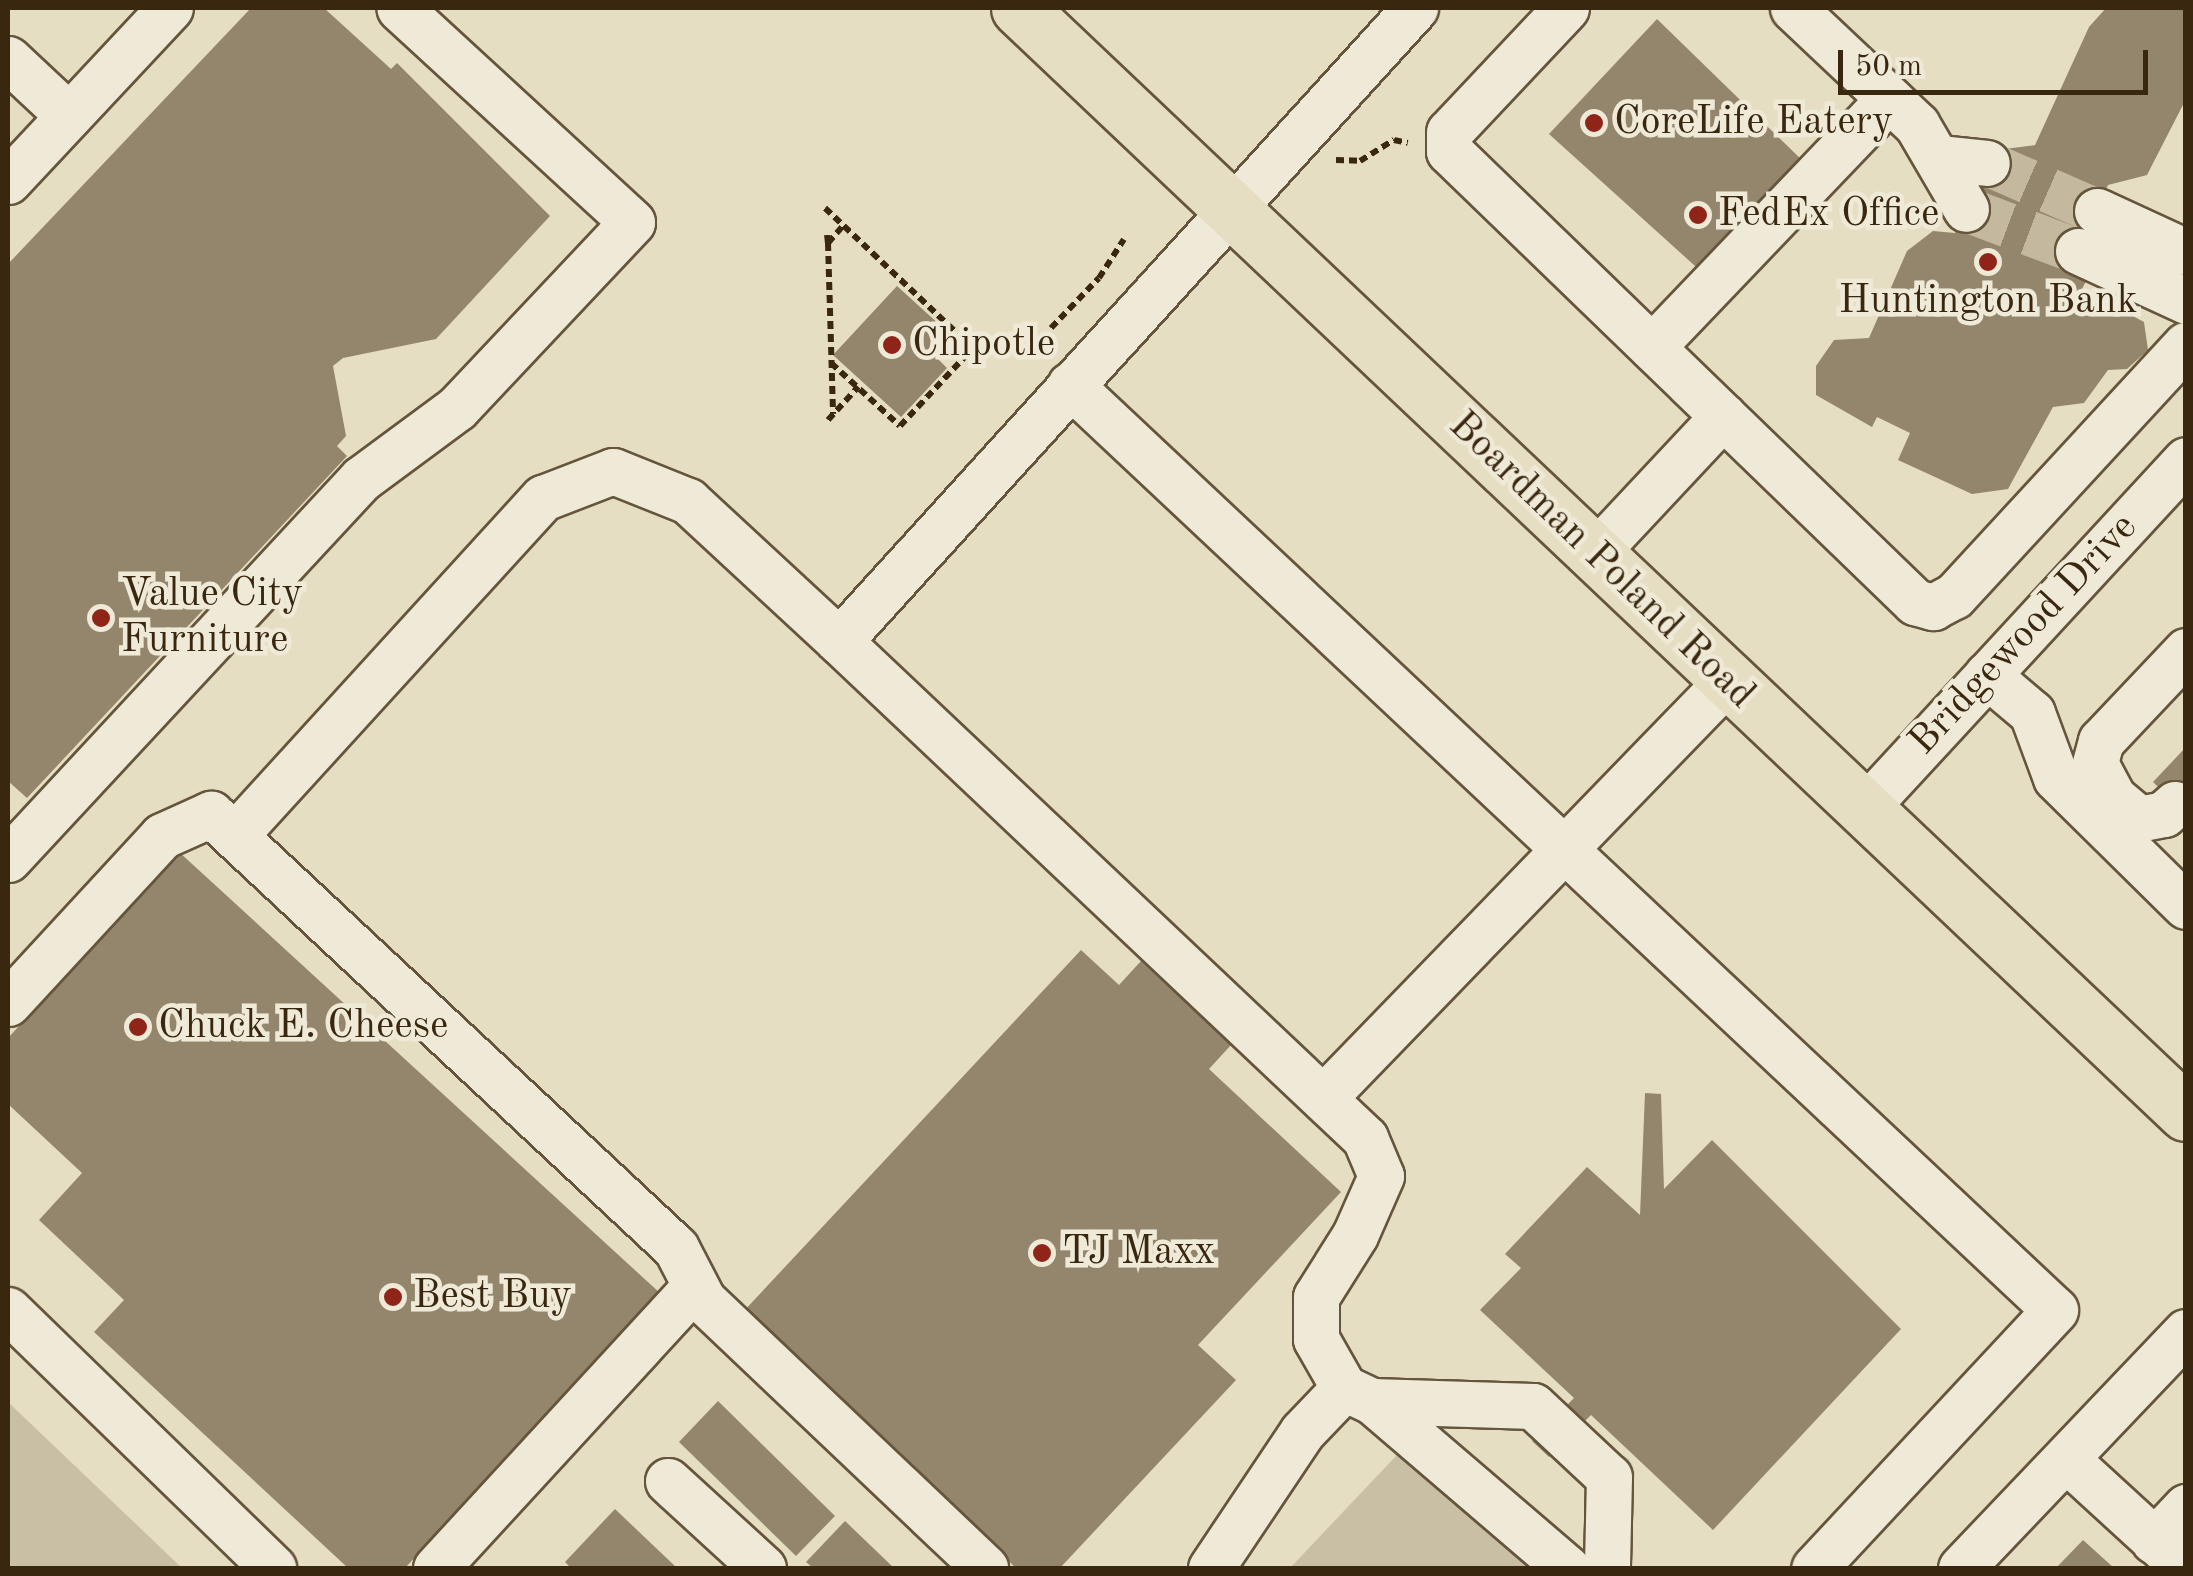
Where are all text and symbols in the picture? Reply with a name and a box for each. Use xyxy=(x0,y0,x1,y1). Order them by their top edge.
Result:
scale bar xyxy=(1843,30,2153,92)
text: 50 m xyxy=(1855,52,1922,82)
place label: CoreLife Eatery xyxy=(1614,99,1893,147)
marker: CoreLife Eatery xyxy=(1583,112,1605,134)
place label: FedEx Office xyxy=(1718,191,1939,239)
marker: FedEx Office xyxy=(1687,204,1709,226)
marker: Huntington Bank xyxy=(1977,251,1999,273)
place label: Huntington Bank xyxy=(1839,278,2137,326)
place label: Chipotle xyxy=(912,321,1055,369)
marker: Chipotle xyxy=(881,334,903,356)
street label: Boardman Poland Road xyxy=(1438,402,1764,720)
street label: Bridgewood Drive xyxy=(1900,504,2148,766)
place label: Value City Furniture xyxy=(121,571,303,665)
marker: Value City Furniture xyxy=(90,607,112,629)
place label: Chuck E. Cheese xyxy=(158,1003,448,1051)
marker: Chuck E. Cheese xyxy=(127,1016,149,1038)
place label: TJ Maxx xyxy=(1062,1229,1215,1277)
marker: TJ Maxx xyxy=(1031,1242,1053,1264)
place label: Best Buy xyxy=(413,1273,572,1321)
marker: Best Buy xyxy=(382,1286,404,1308)

